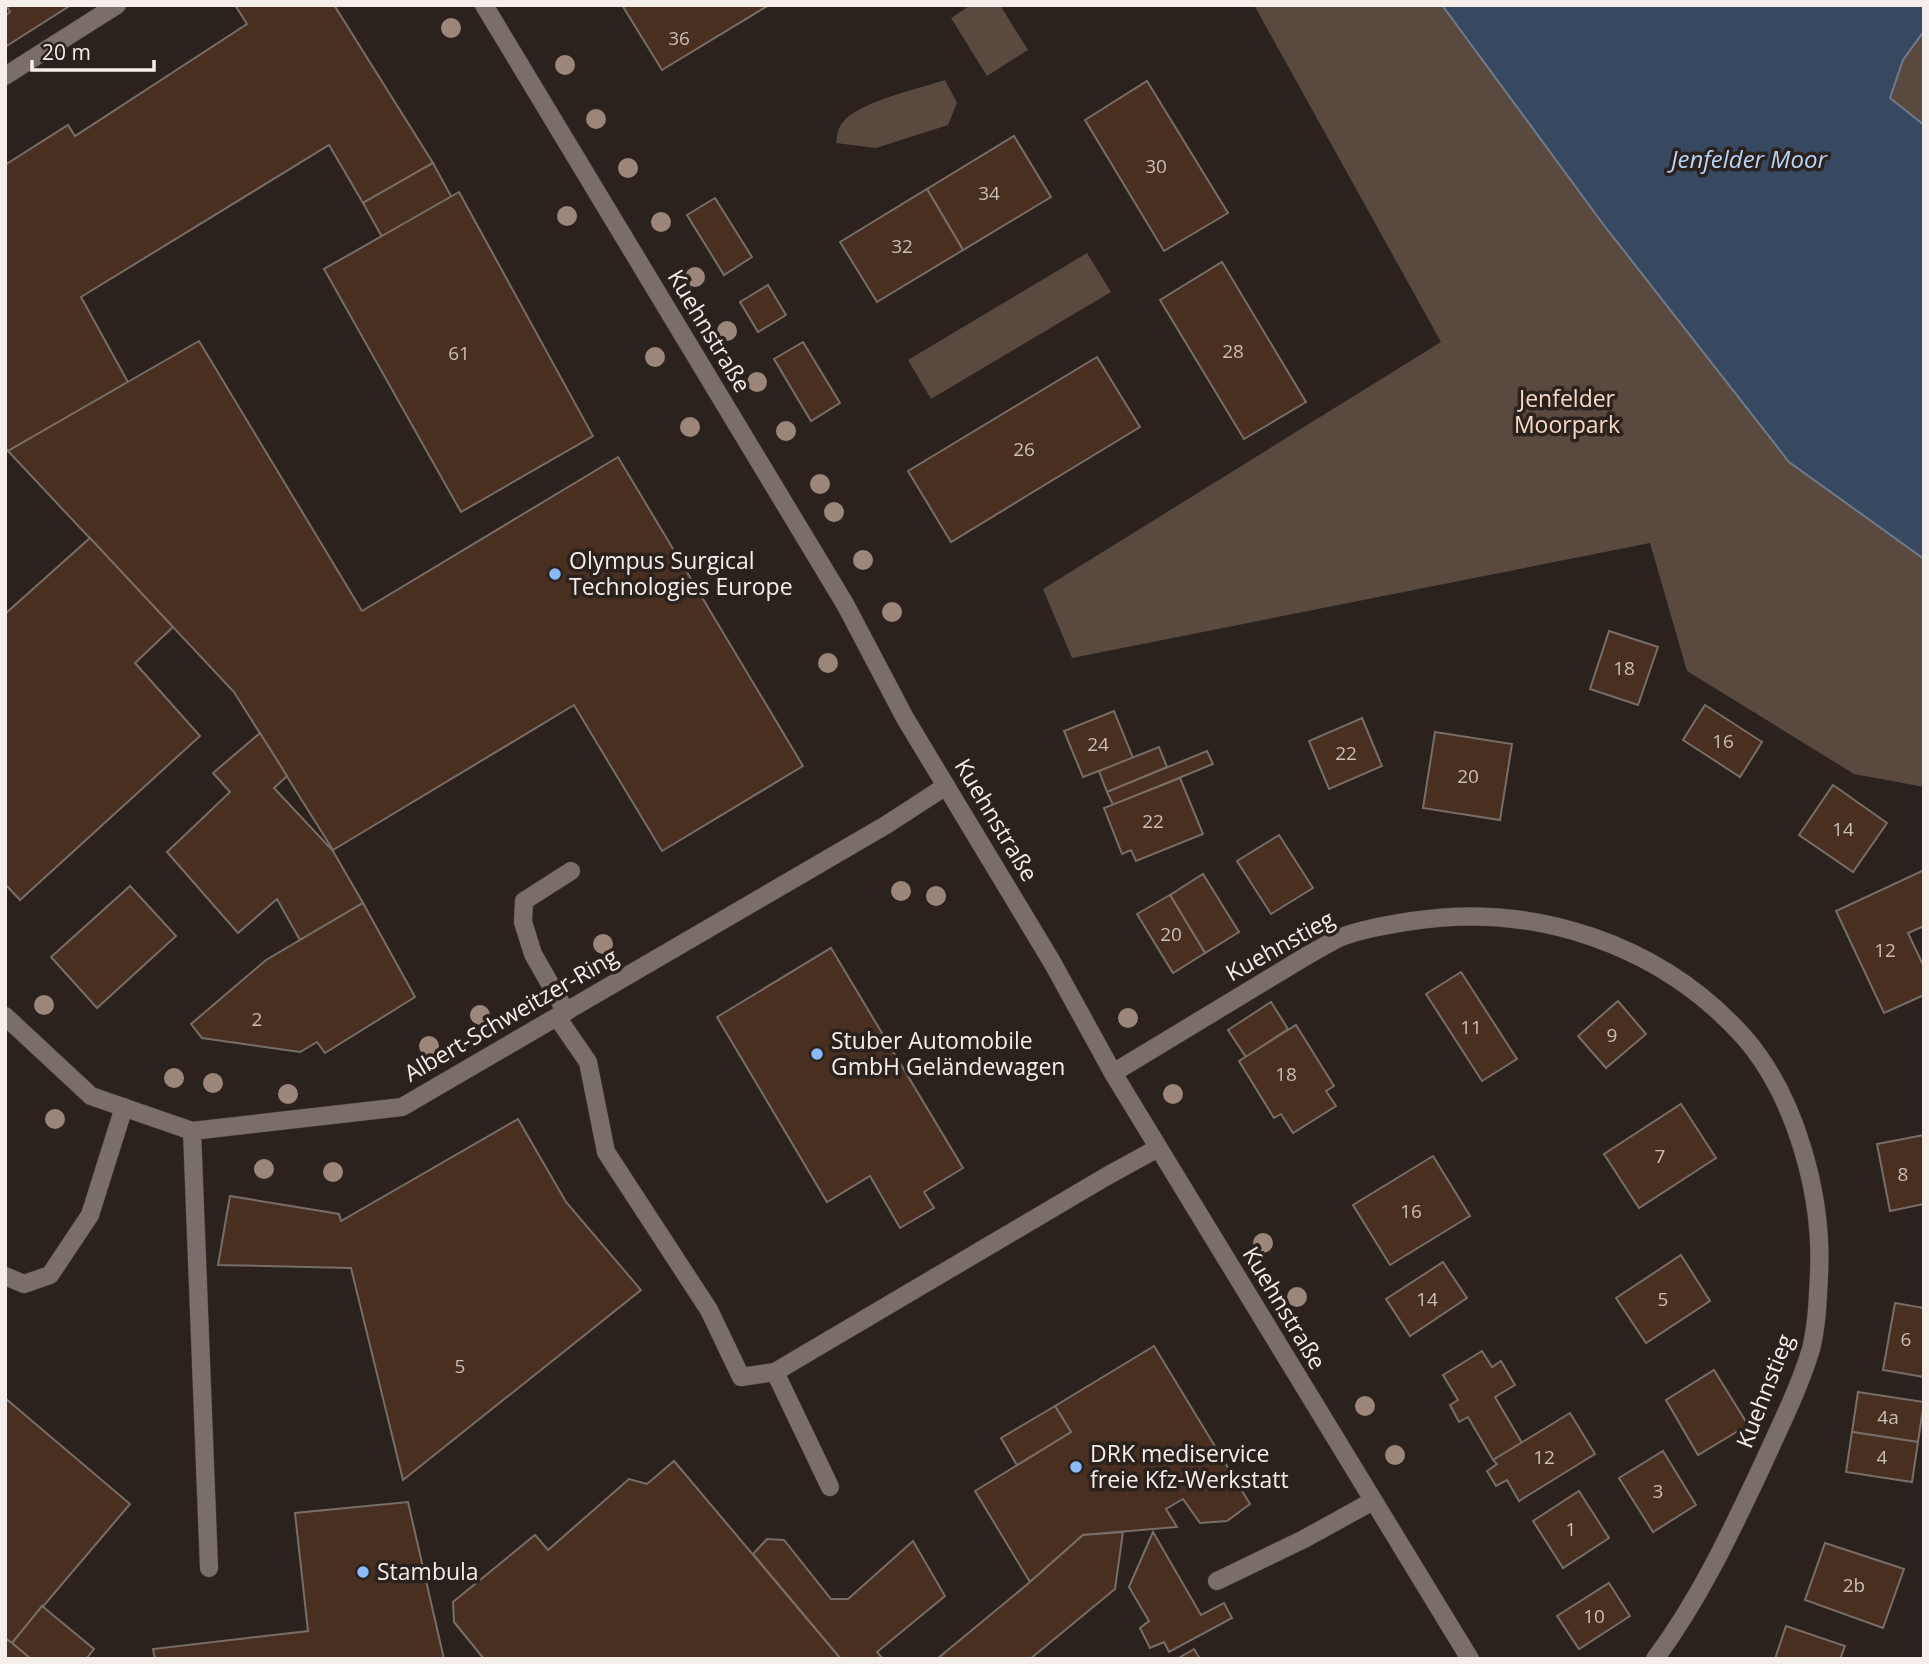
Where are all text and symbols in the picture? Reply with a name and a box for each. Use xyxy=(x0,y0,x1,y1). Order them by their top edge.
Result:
house number: 36 xyxy=(668,25,690,51)
scale bar xyxy=(32,28,154,72)
text: 20 m xyxy=(42,38,91,66)
water label: Jenfelder Moor xyxy=(1667,142,1828,175)
house number: 30 xyxy=(1145,153,1167,179)
house number: 34 xyxy=(978,180,1000,206)
house number: 32 xyxy=(891,233,913,259)
street label: Kuehnstraße xyxy=(661,263,759,398)
house number: 28 xyxy=(1222,338,1244,364)
house number: 61 xyxy=(448,340,470,366)
park label: Jenfelder Moorpark xyxy=(1514,382,1620,440)
house number: 26 xyxy=(1013,436,1035,462)
place label: Olympus Surgical Technologies Europe xyxy=(569,544,793,602)
marker: Olympus Surgical Technologies Europe xyxy=(547,566,563,582)
house number: 18 xyxy=(1613,655,1635,681)
house number: 16 xyxy=(1712,728,1734,754)
house number: 24 xyxy=(1087,731,1109,757)
house number: 22 xyxy=(1335,740,1357,766)
street label: Kuehnstraße xyxy=(948,752,1046,887)
house number: 20 xyxy=(1457,763,1479,789)
house number: 22 xyxy=(1142,808,1164,834)
house number: 14 xyxy=(1832,816,1854,842)
street label: Kuehnstieg xyxy=(1219,902,1340,988)
house number: 20 xyxy=(1160,921,1182,947)
house number: 12 xyxy=(1874,937,1896,963)
street label: Albert-Schweitzer-Ring xyxy=(398,940,624,1088)
house number: 2 xyxy=(252,1006,262,1032)
house number: 11 xyxy=(1460,1014,1482,1040)
house number: 9 xyxy=(1607,1022,1617,1048)
place label: Stuber Automobile GmbH Geländewagen xyxy=(831,1024,1065,1082)
marker: Stuber Automobile GmbH Geländewagen xyxy=(809,1046,825,1062)
house number: 18 xyxy=(1275,1061,1297,1087)
house number: 7 xyxy=(1655,1143,1665,1169)
house number: 8 xyxy=(1898,1161,1908,1187)
house number: 16 xyxy=(1400,1198,1422,1224)
street label: Kuehnstraße xyxy=(1236,1240,1334,1375)
house number: 14 xyxy=(1416,1286,1438,1312)
house number: 5 xyxy=(1658,1286,1668,1312)
house number: 6 xyxy=(1901,1326,1911,1352)
street label: Kuehnstieg xyxy=(1728,1329,1801,1452)
house number: 5 xyxy=(455,1353,465,1379)
house number: 4a xyxy=(1877,1404,1899,1430)
place label: DRK mediservice freie Kfz-Werkstatt xyxy=(1090,1437,1289,1495)
house number: 12 xyxy=(1533,1444,1555,1470)
house number: 4 xyxy=(1877,1444,1888,1470)
marker: DRK mediservice freie Kfz-Werkstatt xyxy=(1068,1459,1084,1475)
house number: 3 xyxy=(1653,1478,1663,1504)
house number: 1 xyxy=(1566,1516,1576,1542)
place label: Stambula xyxy=(377,1555,479,1587)
marker: Stambula xyxy=(355,1564,371,1580)
house number: 2b xyxy=(1843,1572,1865,1598)
house number: 10 xyxy=(1583,1603,1605,1629)

